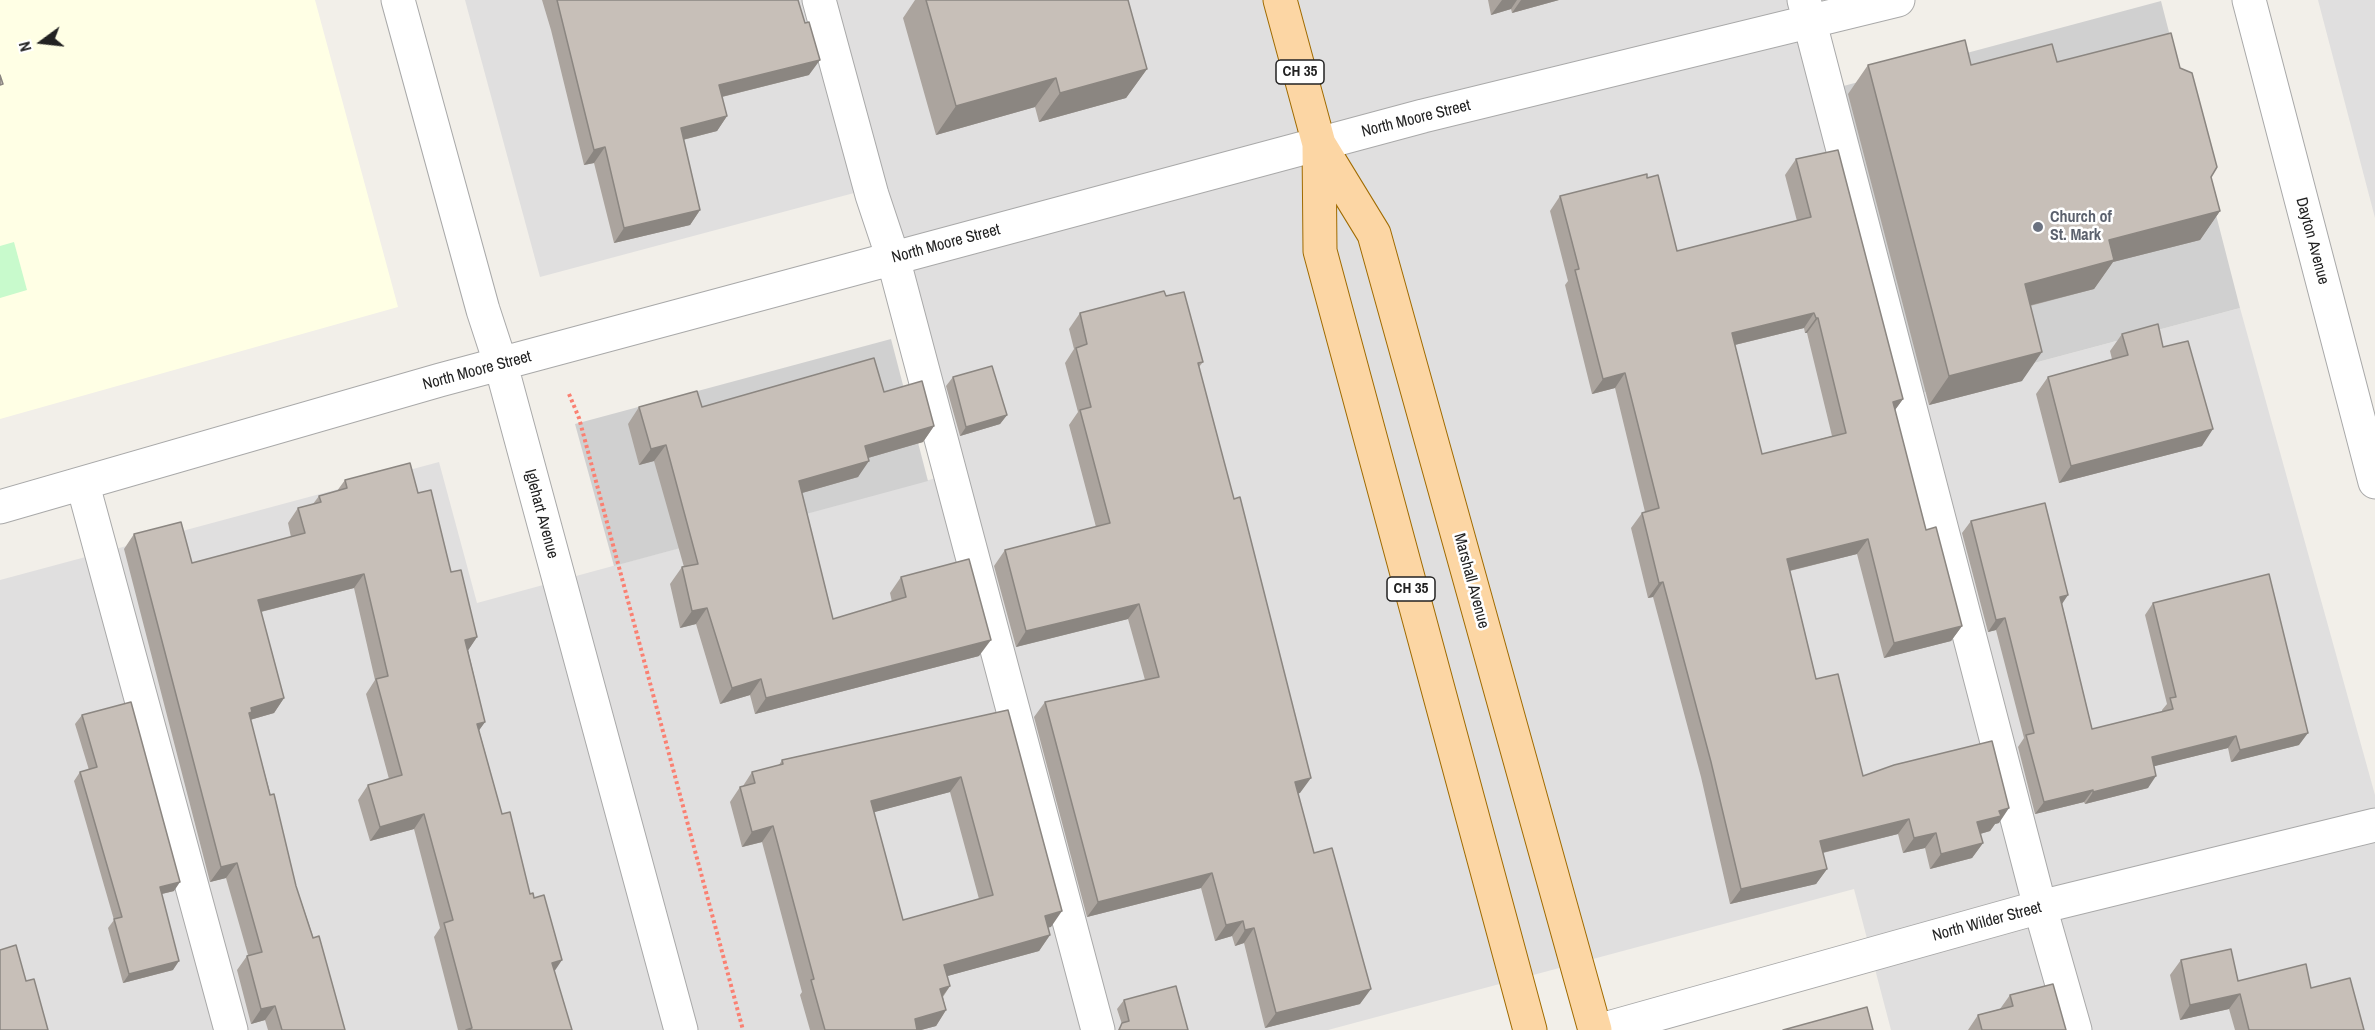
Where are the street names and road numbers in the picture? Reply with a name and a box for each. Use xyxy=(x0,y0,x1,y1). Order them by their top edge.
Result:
road number: CH 35 xyxy=(1276,60,1324,84)
street label: North Moore Street xyxy=(1360,96,1472,142)
street label: Dayton Avenue xyxy=(2291,195,2333,287)
street label: North Moore Street xyxy=(890,220,1002,268)
street label: North Moore Street xyxy=(421,347,533,395)
street label: Iglehart Avenue xyxy=(520,467,562,561)
street label: Marshall Avenue xyxy=(1449,531,1493,631)
road number: CH 35 xyxy=(1387,577,1435,601)
street label: North Wilder Street xyxy=(1930,898,2044,946)

